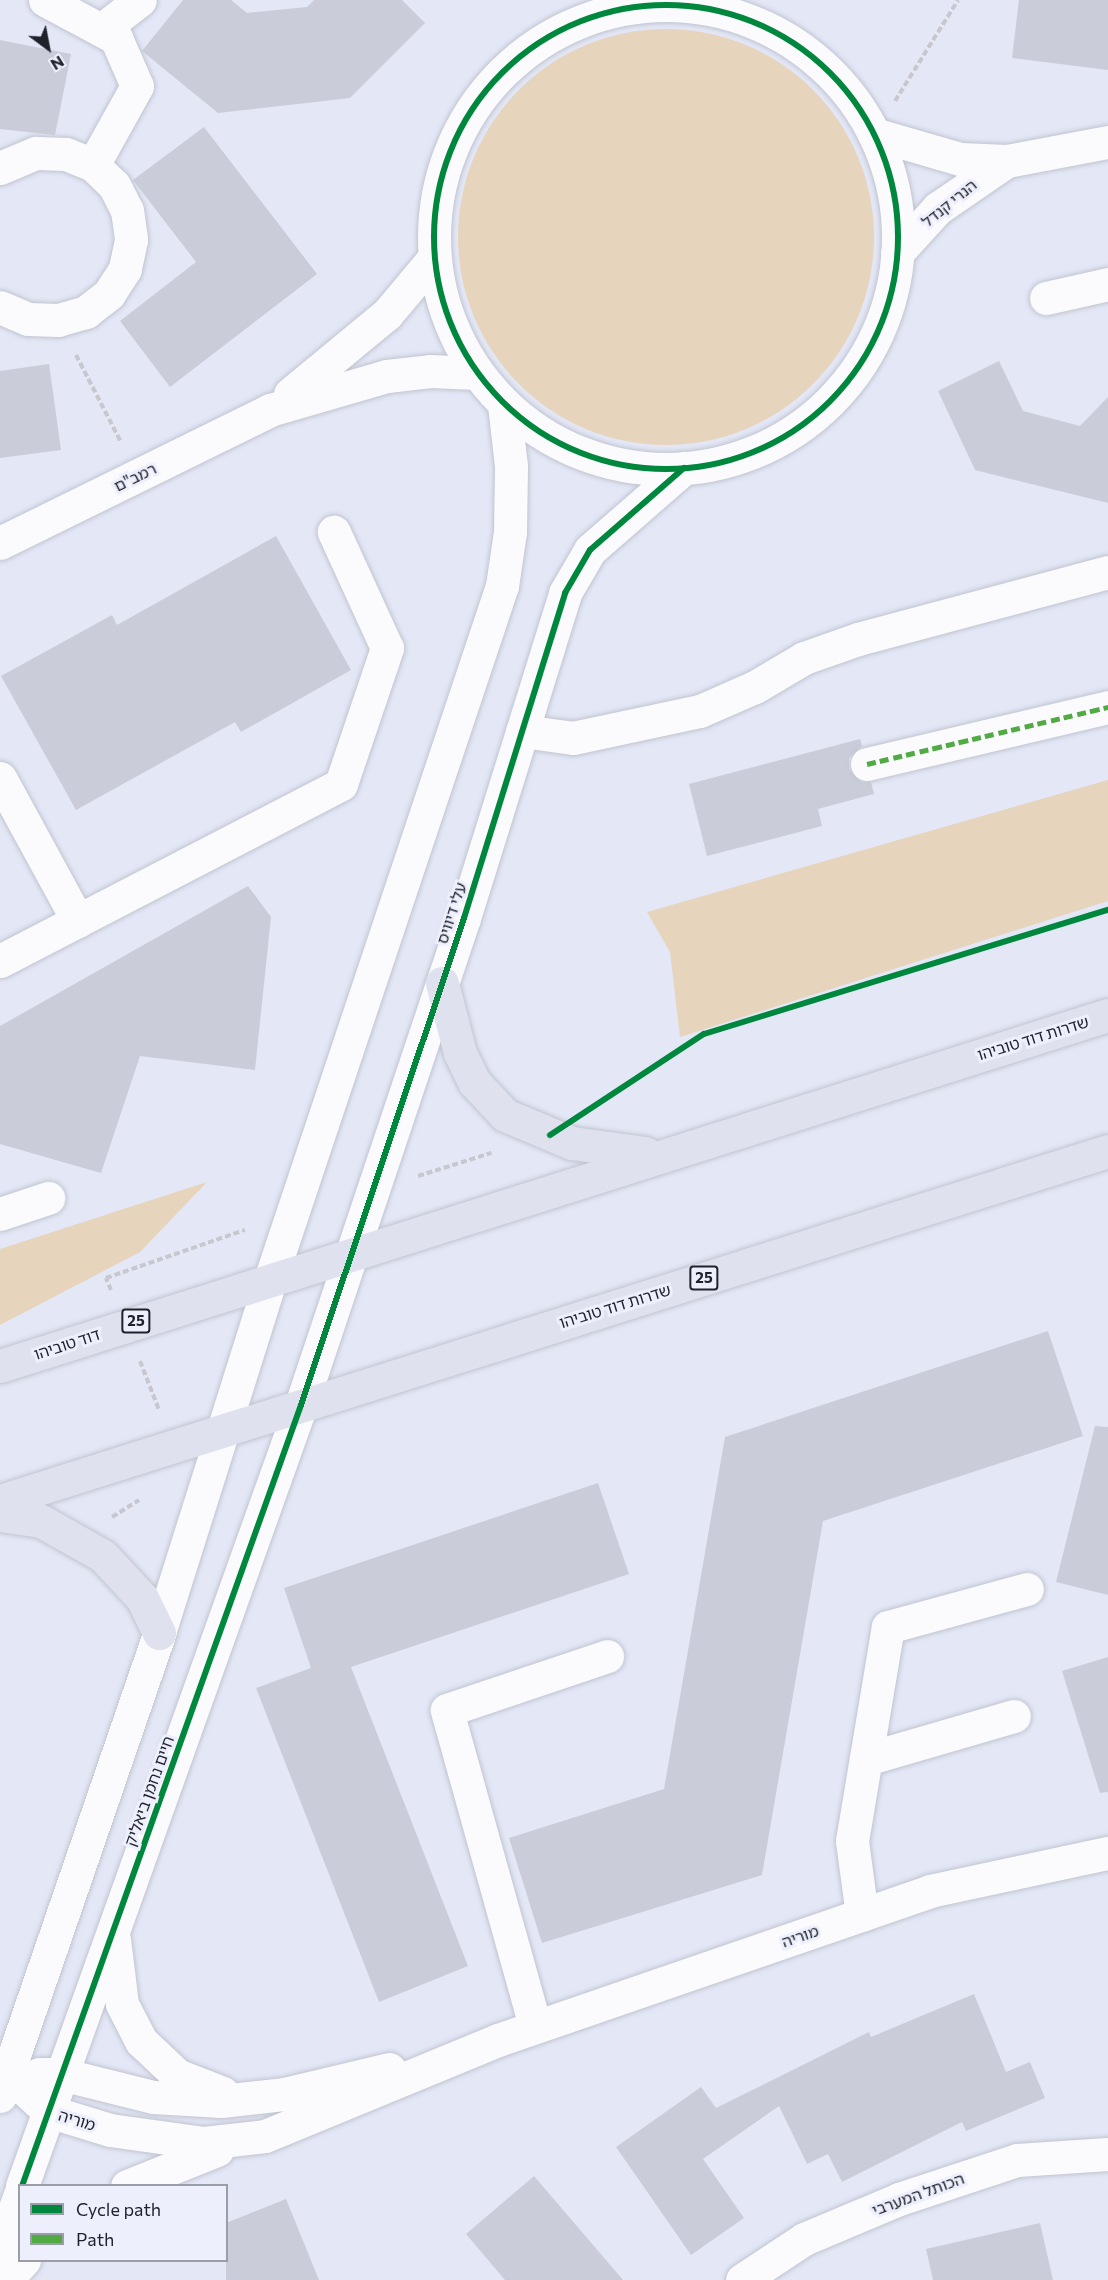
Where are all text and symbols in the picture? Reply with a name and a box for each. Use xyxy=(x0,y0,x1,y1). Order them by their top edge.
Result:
north arrow xyxy=(18,18,78,78)
text: N xyxy=(48,52,68,75)
street label: הנרי קנדל xyxy=(918,175,980,231)
street label: רמב"ם xyxy=(111,459,159,495)
street label: עלי דיוויס xyxy=(432,880,470,946)
street label: שדרות דוד טוביהו xyxy=(975,1012,1091,1064)
road number: 25 xyxy=(689,1266,719,1290)
street label: שדרות דוד טוביהו xyxy=(557,1280,673,1332)
road number: 25 xyxy=(121,1309,151,1333)
street label: דוד טוביהו xyxy=(31,1324,103,1364)
street label: חיים נחמן ביאליק xyxy=(120,1733,178,1849)
street label: מוריה xyxy=(779,1921,821,1951)
street label: מוריה xyxy=(56,2105,98,2135)
street label: הכותל המערבי xyxy=(869,2168,967,2220)
legend xyxy=(18,2184,228,2262)
text: Cycle path xyxy=(76,2198,161,2220)
text: Path xyxy=(76,2228,114,2250)

